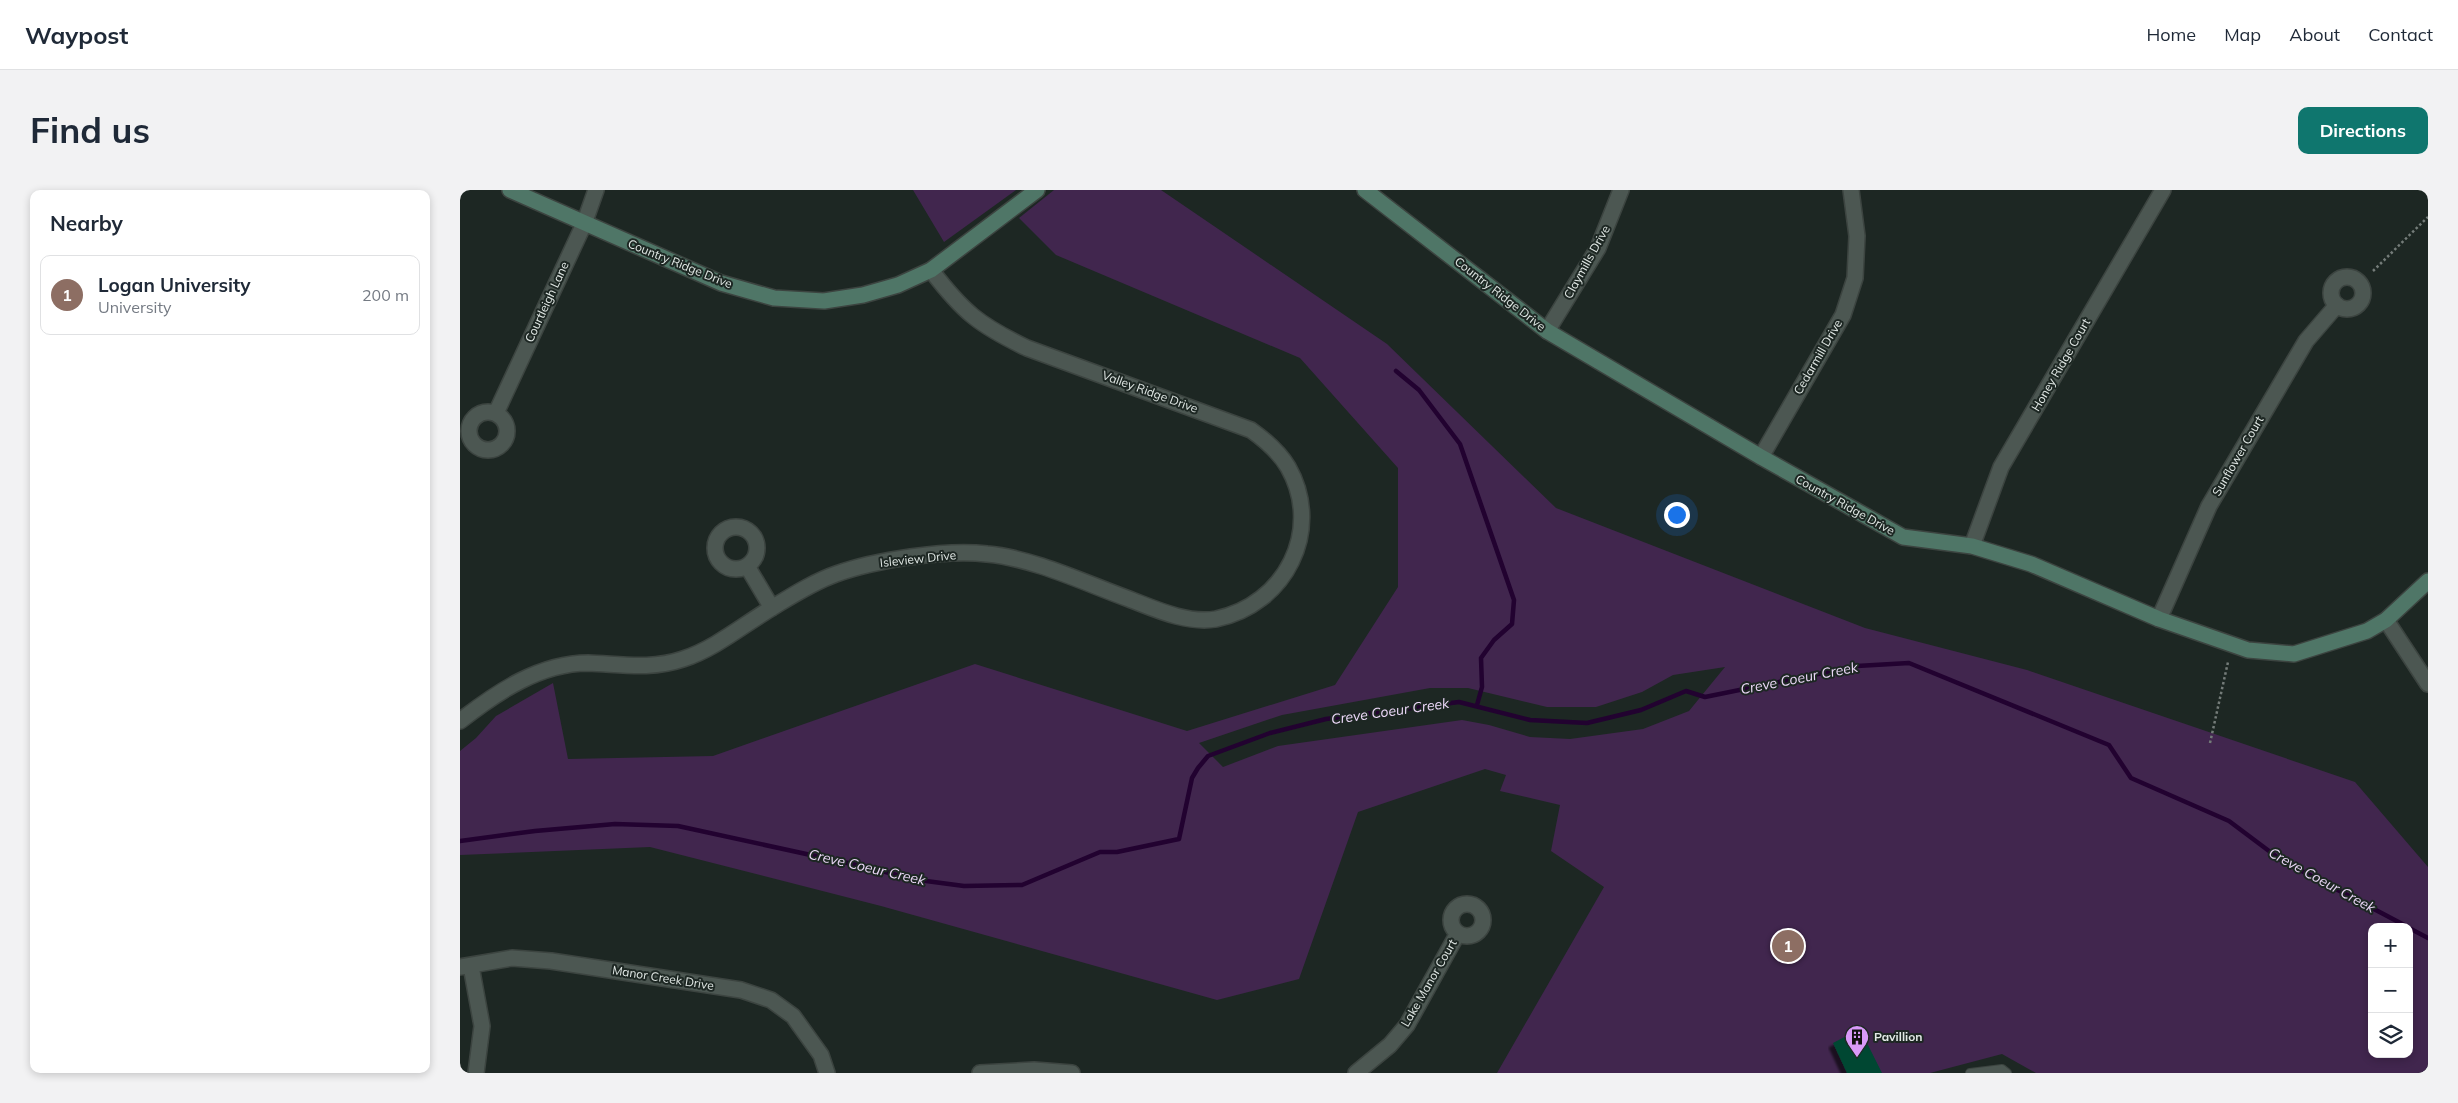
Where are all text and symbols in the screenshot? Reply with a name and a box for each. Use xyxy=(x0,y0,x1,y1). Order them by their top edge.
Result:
text: Waypost xyxy=(25,20,128,50)
text: Home xyxy=(2146,23,2196,46)
text: Map xyxy=(2224,23,2261,46)
text: About xyxy=(2289,23,2340,46)
text: Contact xyxy=(2368,23,2433,46)
button: Directions xyxy=(2298,107,2428,154)
text: Find us xyxy=(30,108,150,152)
text: Nearby xyxy=(50,210,123,236)
street label: Claymills Drive xyxy=(1560,222,1613,301)
street label: Country Ridge Drive xyxy=(626,236,735,291)
street label: Country Ridge Drive xyxy=(1452,253,1549,334)
street label: Courtleigh Lane xyxy=(521,259,572,345)
text: Logan University xyxy=(98,273,251,297)
text: 1 xyxy=(62,285,72,305)
text: 200 m xyxy=(362,285,409,305)
text: University xyxy=(98,297,172,317)
street label: Cedarmill Drive xyxy=(1790,316,1845,397)
street label: Honey Ridge Court xyxy=(2028,316,2093,414)
street label: Valley Ridge Drive xyxy=(1100,367,1200,416)
street label: Sunflower Court xyxy=(2209,413,2267,498)
street label: Country Ridge Drive xyxy=(1793,471,1898,538)
your location xyxy=(1664,502,1690,528)
street label: Isleview Drive xyxy=(879,547,957,570)
water label: Creve Coeur Creek xyxy=(1739,658,1860,698)
water label: Creve Coeur Creek xyxy=(1330,694,1451,728)
water label: Creve Coeur Creek xyxy=(2266,843,2379,917)
water label: Creve Coeur Creek xyxy=(807,845,928,889)
map controls xyxy=(2368,923,2413,1058)
button: + xyxy=(2368,923,2413,968)
pin: 1 xyxy=(1772,927,1804,965)
street label: Lake Manor Court xyxy=(1397,936,1460,1029)
street label: Manor Creek Drive xyxy=(611,962,715,993)
button: − xyxy=(2368,968,2413,1013)
button: layers xyxy=(2368,1013,2413,1058)
building icon: Pavillion xyxy=(1844,1024,1870,1058)
place label: Pavillion xyxy=(1874,1029,1923,1044)

